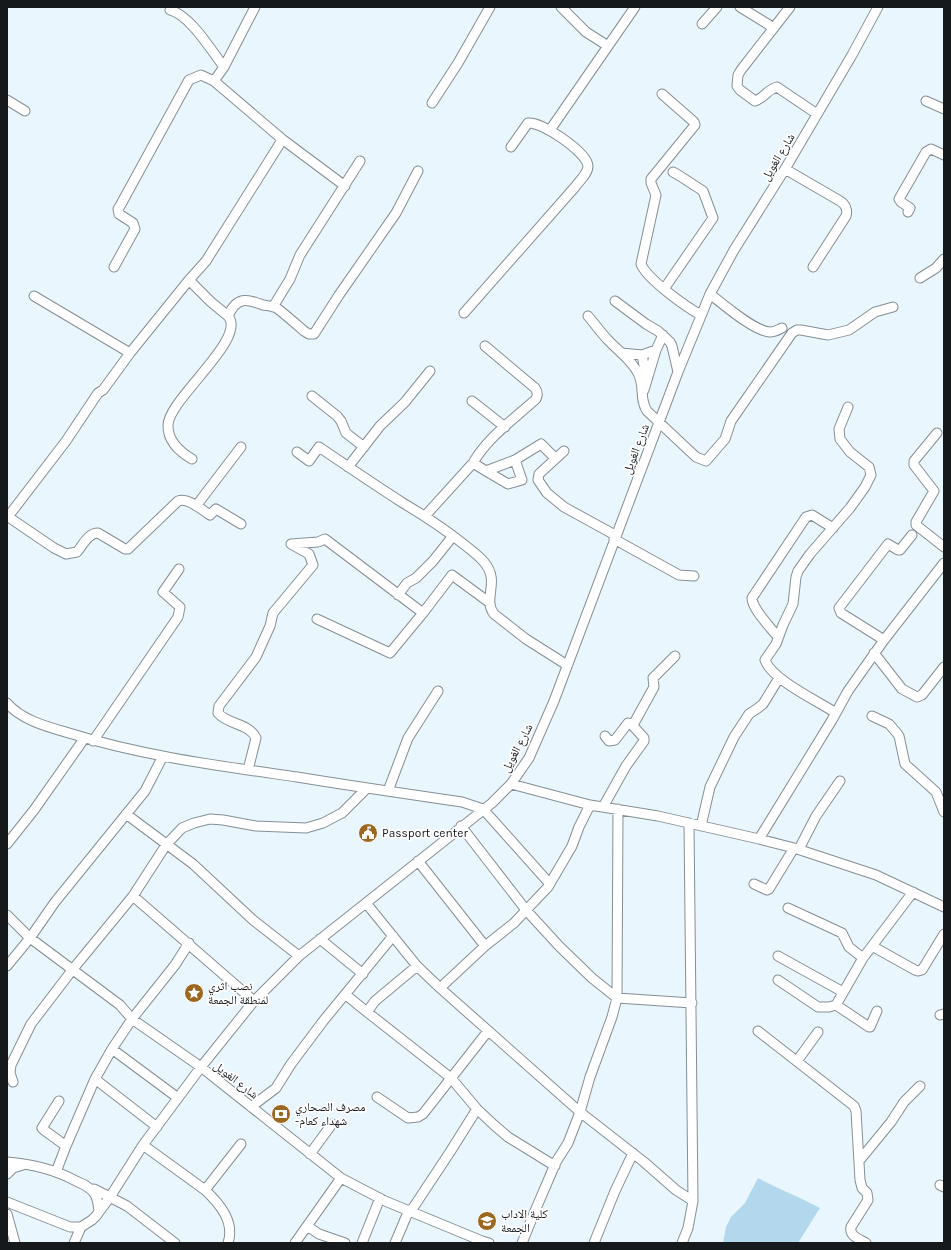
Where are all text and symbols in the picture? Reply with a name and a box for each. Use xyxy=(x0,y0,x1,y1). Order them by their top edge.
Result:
street label: شارع الغويل xyxy=(758,131,799,184)
street label: شارع الغويل xyxy=(620,422,653,477)
street label: شارع الغويل xyxy=(498,721,537,775)
public building icon: Passport center xyxy=(357,822,379,844)
place label: Passport center xyxy=(382,826,468,840)
place label: نصب اثري لمنطقة الجمعة xyxy=(208,979,268,1007)
place icon: نصب اثري لمنطقة الجمعة xyxy=(183,982,205,1004)
street label: شارع الغويل xyxy=(210,1058,261,1103)
place label: مصرف الصحاري -شهداء كعام xyxy=(295,1100,366,1129)
bank icon: مصرف الصحاري -شهداء كعام xyxy=(270,1103,292,1125)
place label: كلية اﻻداب الجمعة xyxy=(501,1207,548,1235)
school or university icon: كلية اﻻداب الجمعة xyxy=(476,1210,498,1232)

